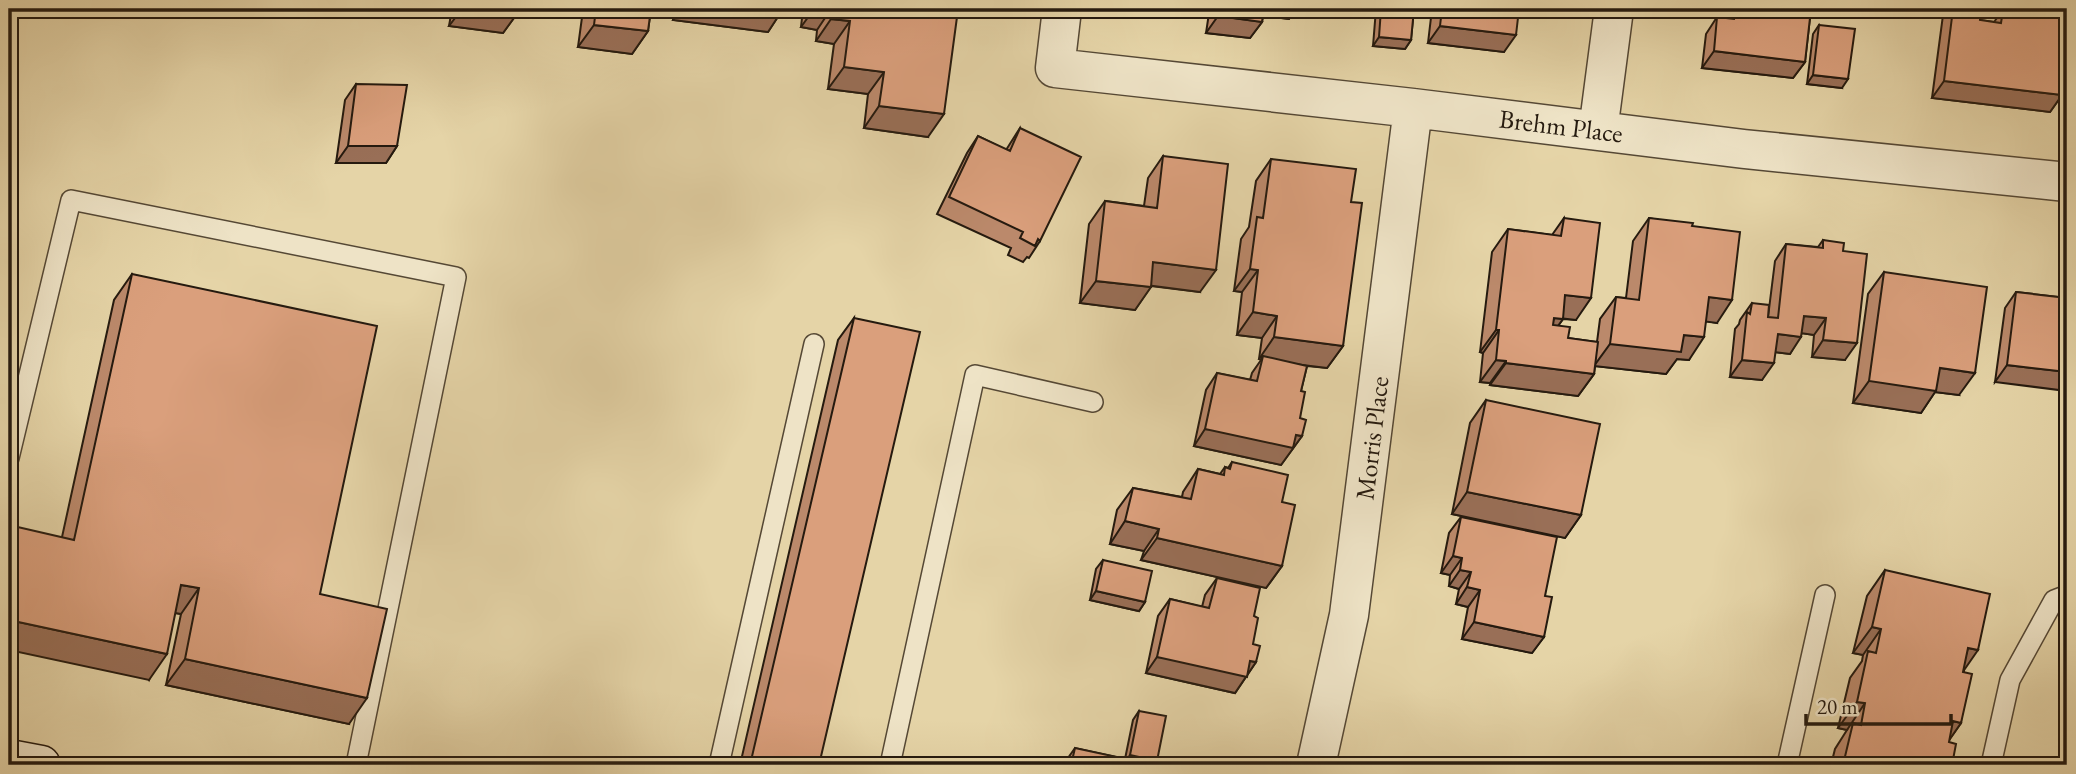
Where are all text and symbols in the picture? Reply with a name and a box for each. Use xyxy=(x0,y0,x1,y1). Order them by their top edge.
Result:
street label: Brehm Place xyxy=(1497,102,1625,150)
street label: Morris Place xyxy=(1348,374,1396,502)
scale bar xyxy=(1806,683,1952,727)
text: 20 m xyxy=(1817,693,1858,720)

